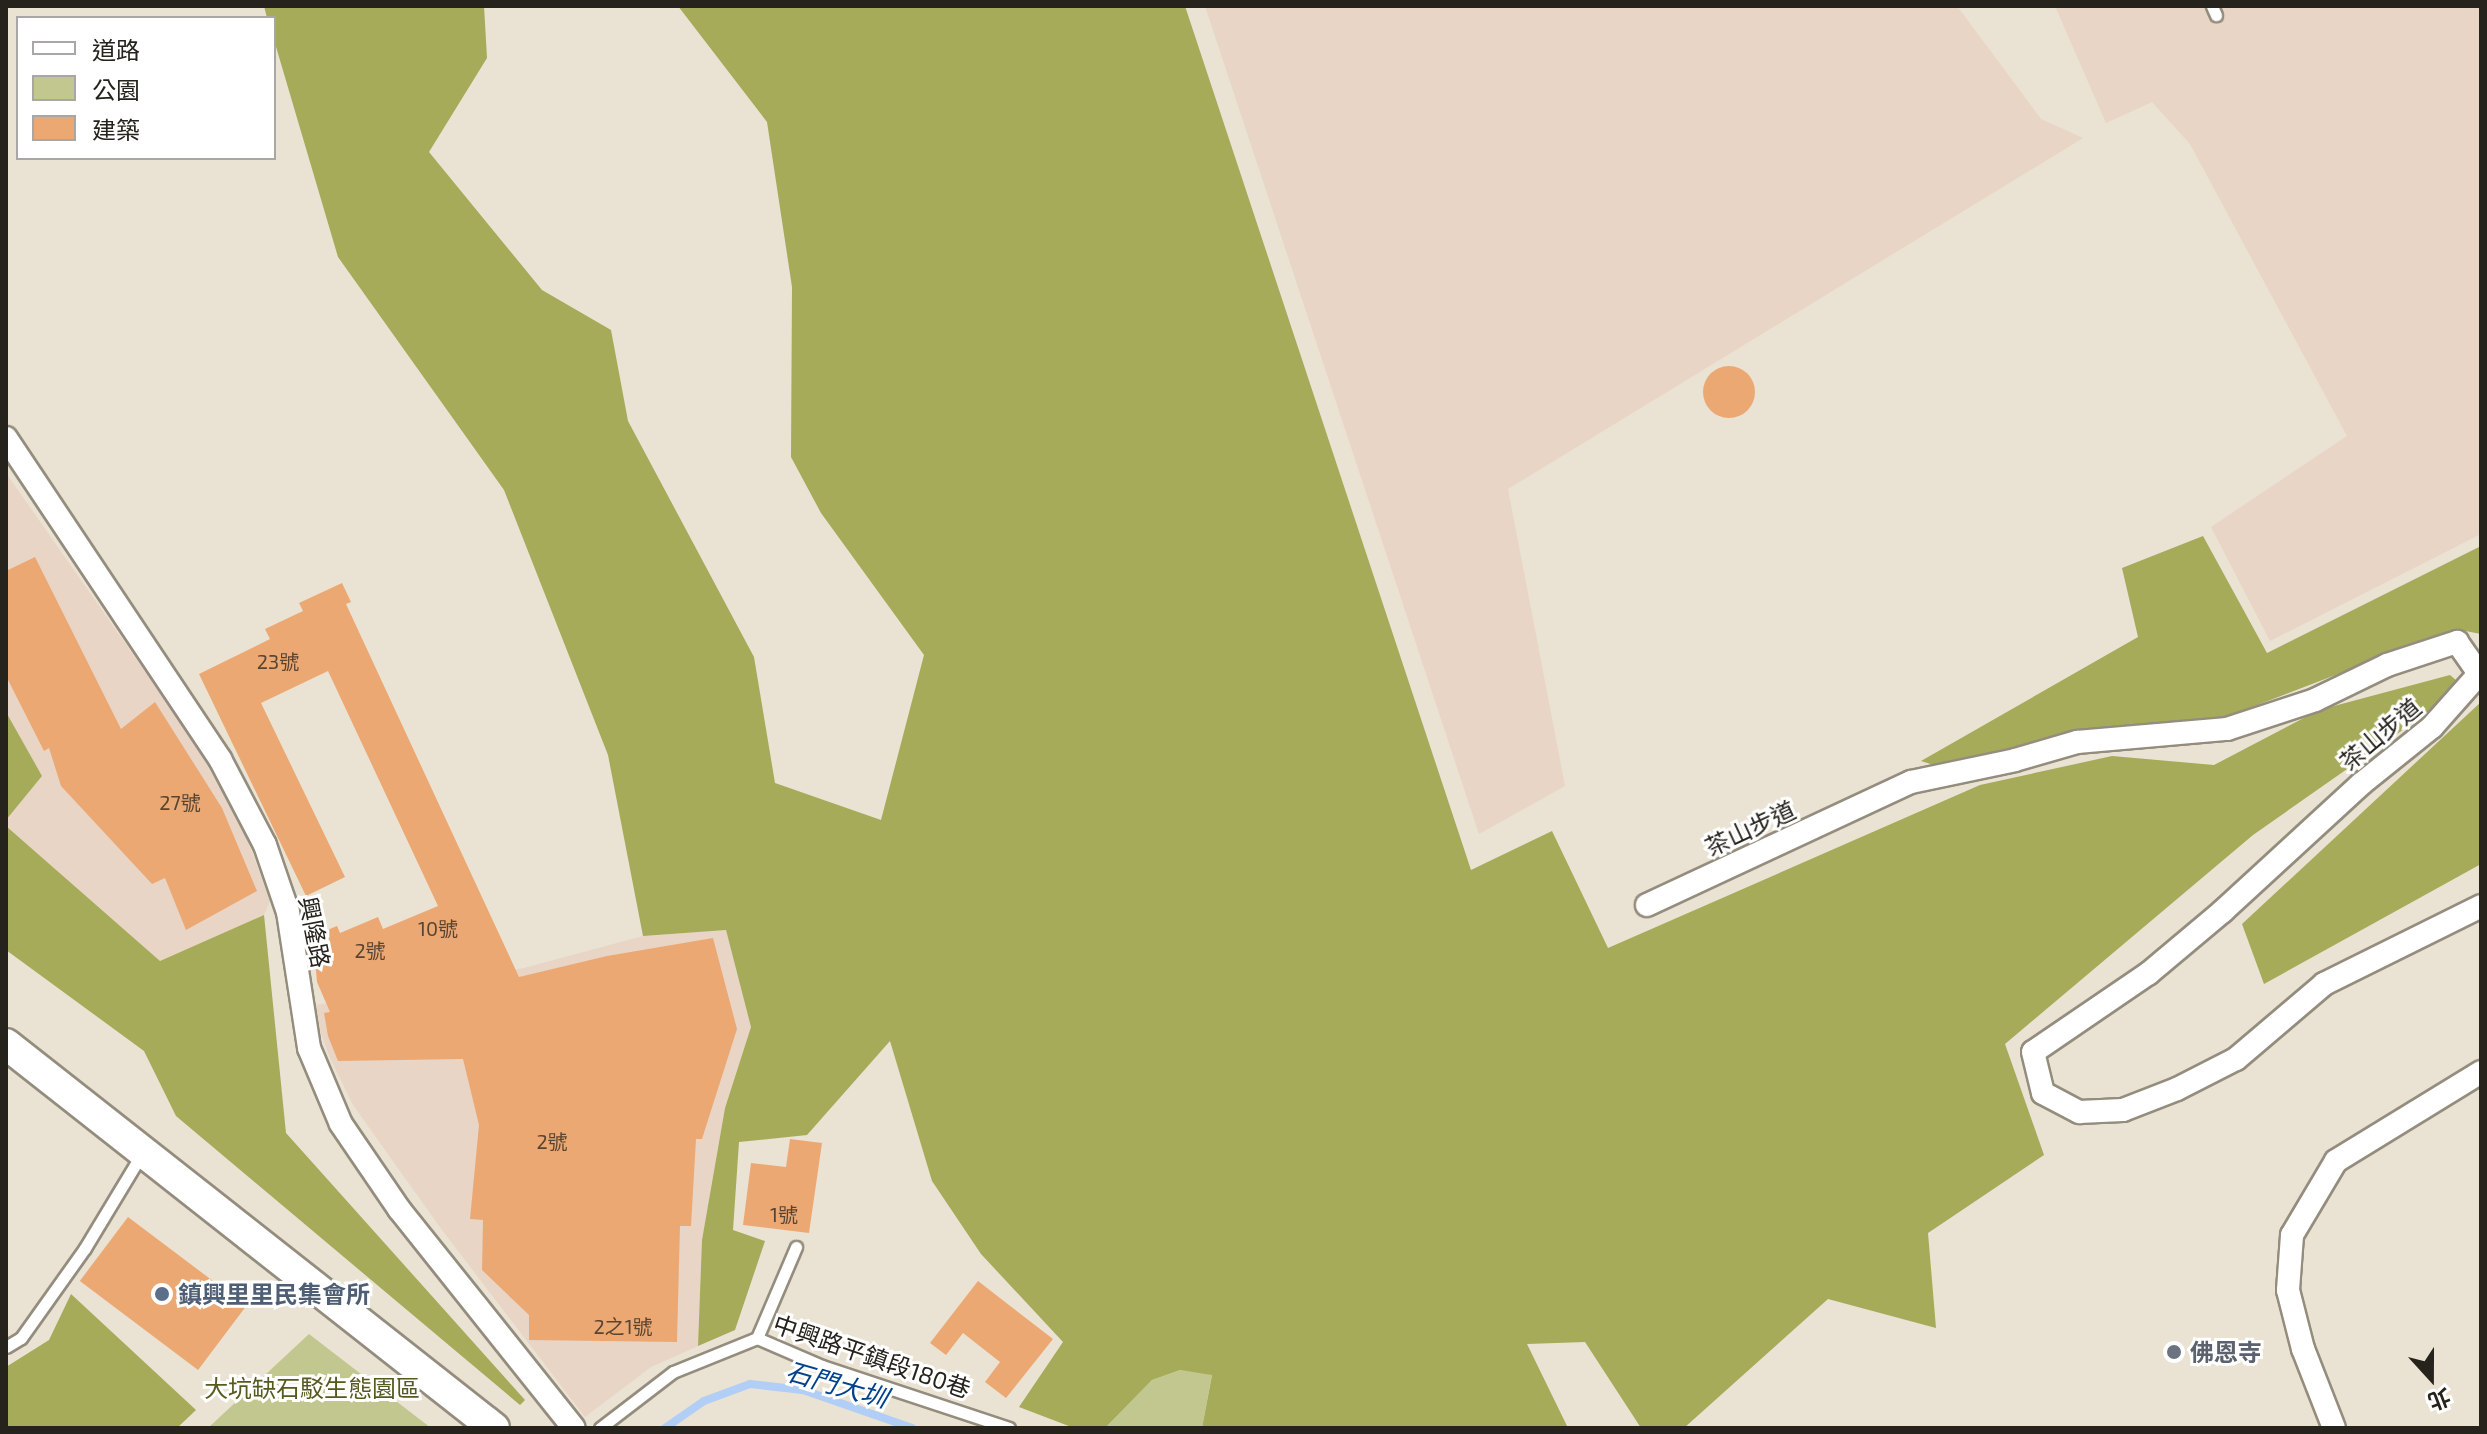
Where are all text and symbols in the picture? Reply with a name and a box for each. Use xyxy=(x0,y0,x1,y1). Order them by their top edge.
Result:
legend xyxy=(16,16,276,160)
text: 道路 xyxy=(92,35,140,64)
text: 公園 xyxy=(92,75,140,104)
text: 建築 xyxy=(92,115,140,144)
house number: 23號 xyxy=(257,649,299,673)
street label: 茶山步道 xyxy=(2334,692,2426,776)
house number: 27號 xyxy=(159,790,201,814)
street label: 茶山步道 xyxy=(1700,795,1800,861)
street label: 興隆路 xyxy=(294,894,336,970)
house number: 10號 xyxy=(418,916,458,940)
house number: 2號 xyxy=(354,938,386,962)
house number: 2號 xyxy=(536,1129,568,1153)
house number: 1號 xyxy=(770,1202,798,1226)
place label: 鎮興里里民集會所 xyxy=(178,1280,370,1308)
marker: 鎮興里里民集會所 xyxy=(153,1285,171,1303)
street label: 中興路平鎮段180巷 xyxy=(770,1309,974,1403)
house number: 2之1號 xyxy=(593,1314,653,1338)
place label: 佛恩寺 xyxy=(2190,1338,2262,1366)
north arrow xyxy=(2391,1338,2471,1418)
marker: 佛恩寺 xyxy=(2165,1343,2183,1361)
water label: 石門大圳 xyxy=(783,1355,891,1413)
park label: 大坑缺石駁生態園區 xyxy=(204,1374,420,1402)
text: 北 xyxy=(2425,1384,2455,1416)

